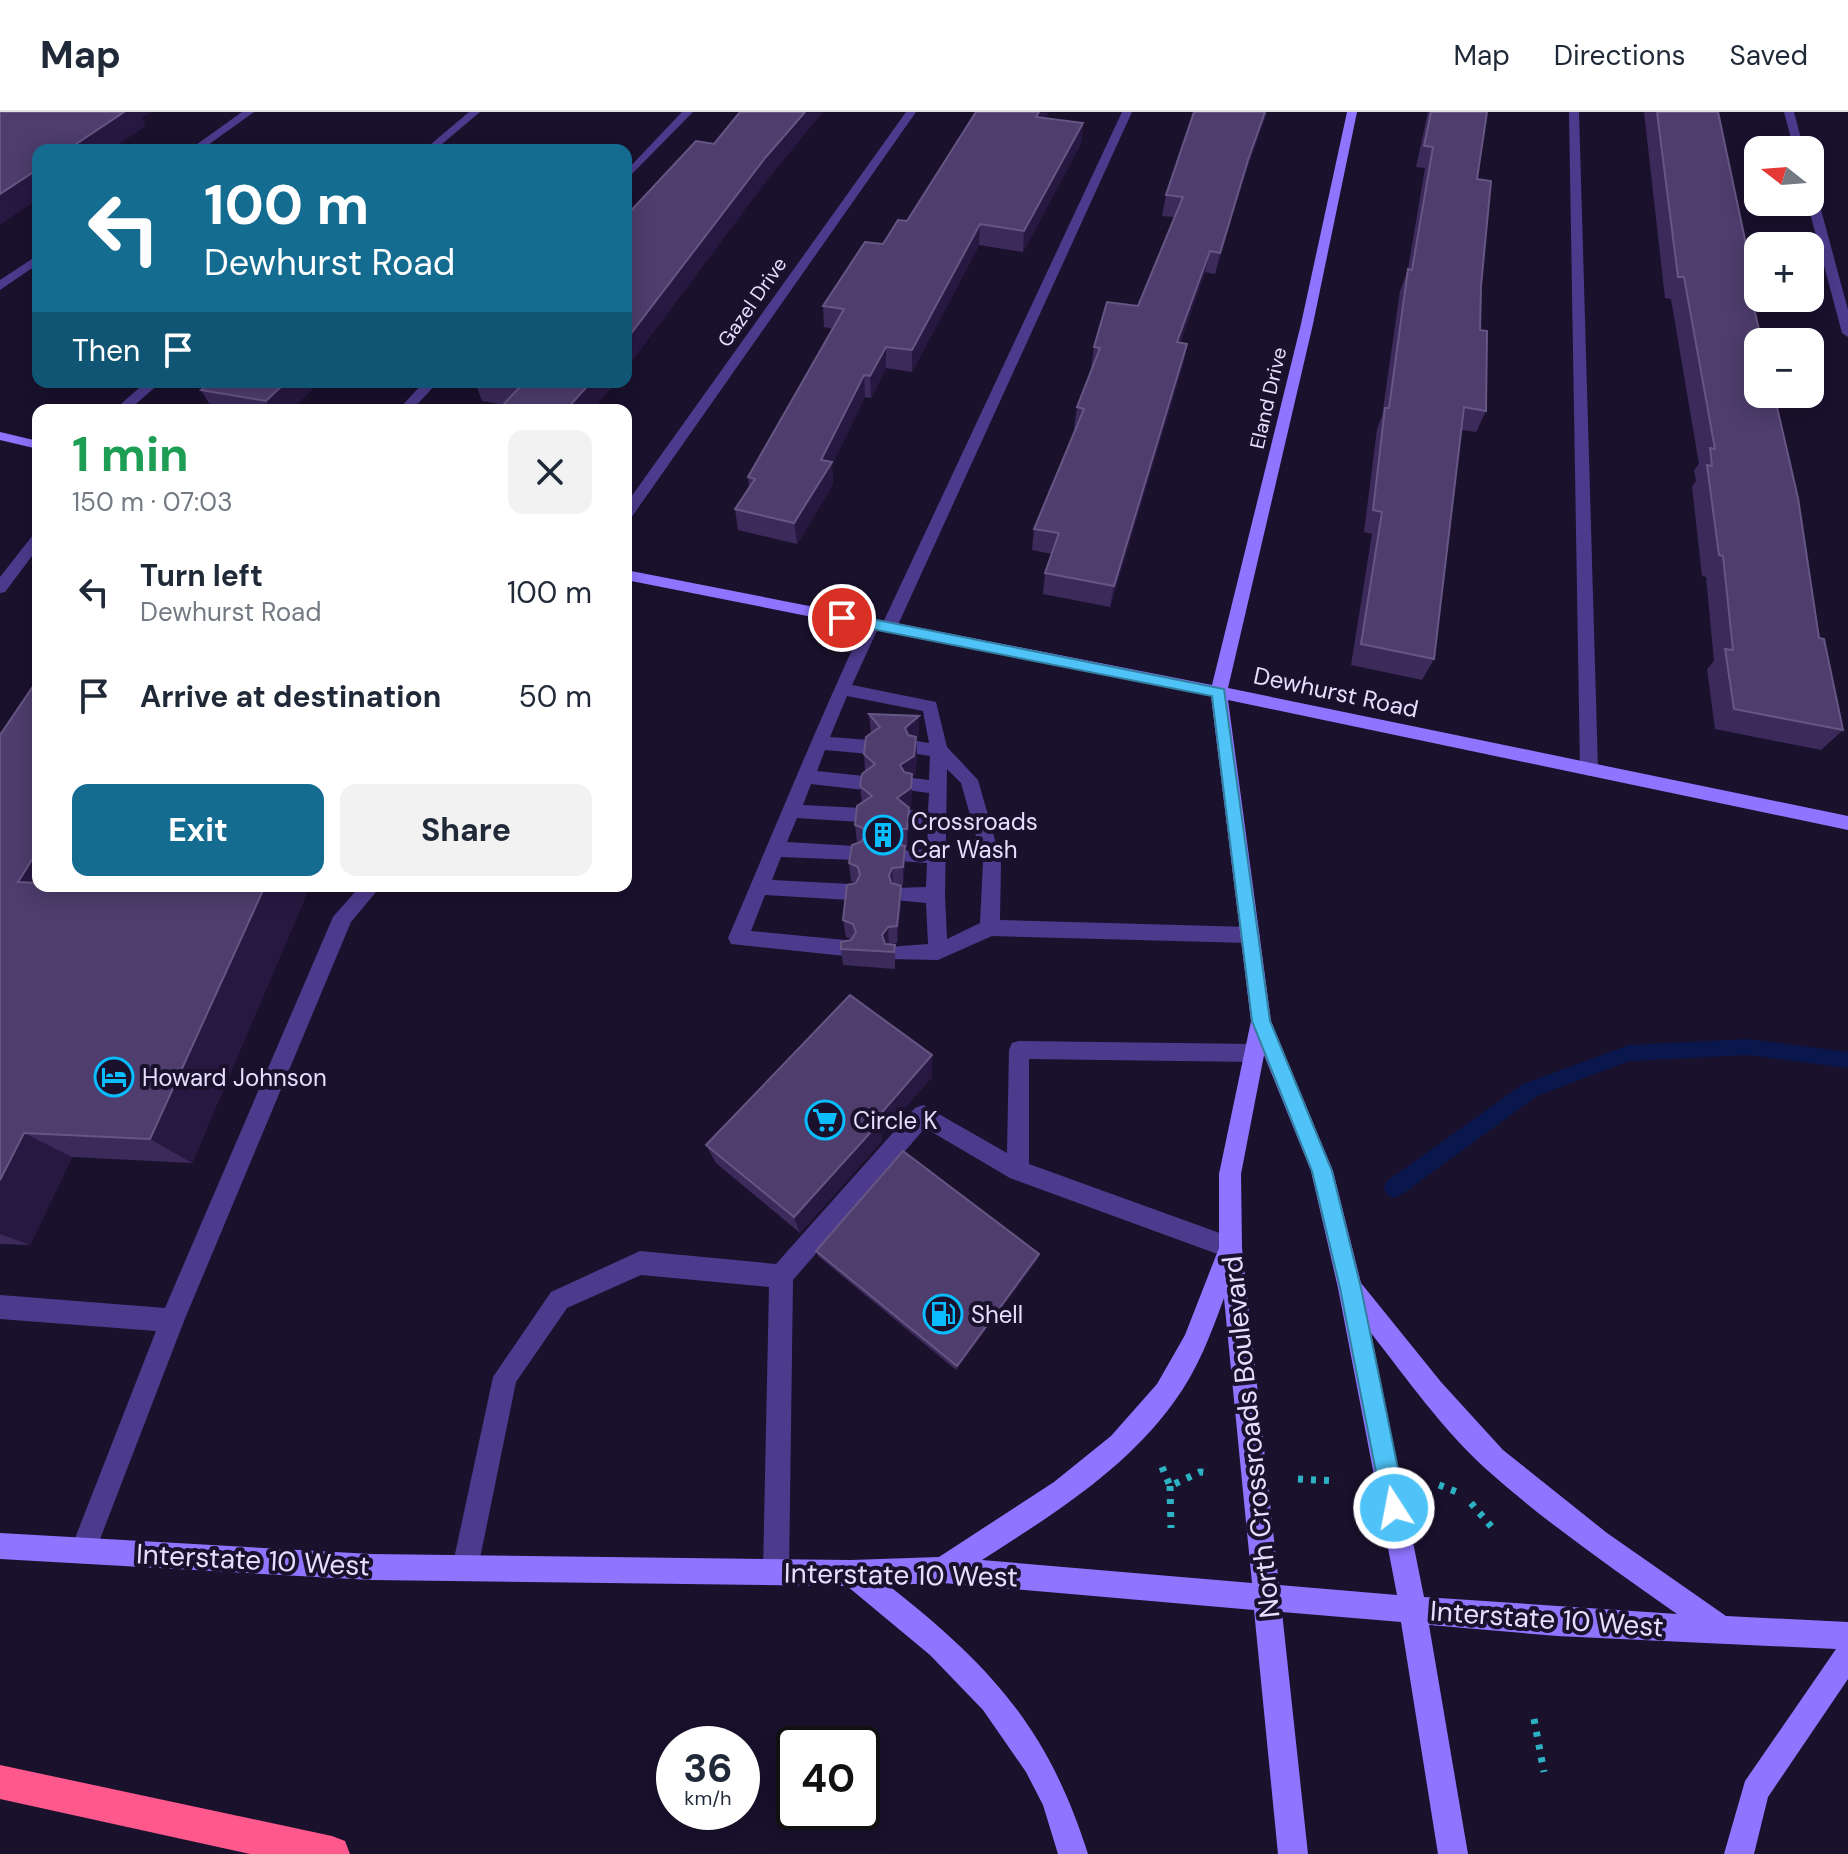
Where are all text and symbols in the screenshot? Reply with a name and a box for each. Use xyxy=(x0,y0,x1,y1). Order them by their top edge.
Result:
text: Map xyxy=(40,30,121,80)
text: Map xyxy=(1453,37,1510,74)
text: Directions xyxy=(1554,37,1686,74)
text: Saved xyxy=(1730,37,1808,74)
north arrow xyxy=(1744,136,1824,216)
map controls xyxy=(1744,136,1824,408)
text: 100 m xyxy=(204,168,369,241)
icon: left xyxy=(72,176,176,280)
button: + xyxy=(1744,232,1824,312)
text: Dewhurst Road xyxy=(204,239,455,286)
street label: Gazel Drive xyxy=(712,252,792,352)
icon: arrive xyxy=(156,328,200,372)
button: − xyxy=(1744,328,1824,408)
text: Then xyxy=(72,331,140,370)
street label: Eland Drive xyxy=(1244,345,1292,451)
text: 1 min xyxy=(72,423,189,486)
button: close xyxy=(508,430,592,514)
text: 150 m · 07:03 xyxy=(72,485,233,519)
text: Turn left xyxy=(140,556,263,595)
icon: left xyxy=(72,570,116,614)
text: 100 m xyxy=(507,573,592,612)
pin xyxy=(808,584,876,652)
text: Dewhurst Road xyxy=(140,595,322,629)
icon: arrive xyxy=(820,596,864,640)
street label: Dewhurst Road xyxy=(1251,659,1421,725)
icon: arrive xyxy=(72,674,116,718)
text: Arrive at destination xyxy=(140,677,441,716)
text: 50 m xyxy=(518,677,592,716)
button: Exit xyxy=(72,784,324,876)
button: Share xyxy=(340,784,592,876)
place label: Crossroads Car Wash xyxy=(911,806,1038,865)
building icon: Crossroads Car Wash xyxy=(862,814,904,856)
hotel icon: Howard Johnson xyxy=(93,1056,135,1098)
place label: Howard Johnson xyxy=(142,1062,327,1093)
supermarket icon: Circle K xyxy=(804,1099,846,1141)
place label: Circle K xyxy=(853,1105,938,1136)
street label: North Crossroads Boulevard xyxy=(1214,1254,1288,1620)
fuel station icon: Shell xyxy=(922,1293,964,1335)
place label: Shell xyxy=(971,1299,1023,1330)
position arrow xyxy=(1352,1466,1436,1550)
street label: Interstate 10 West xyxy=(135,1535,371,1585)
street label: Interstate 10 West xyxy=(784,1554,1018,1596)
street label: Interstate 10 West xyxy=(1429,1592,1665,1646)
speed limit sign: 40 xyxy=(776,1726,880,1830)
text: 36 xyxy=(683,1742,733,1794)
text: km/h xyxy=(684,1785,732,1811)

